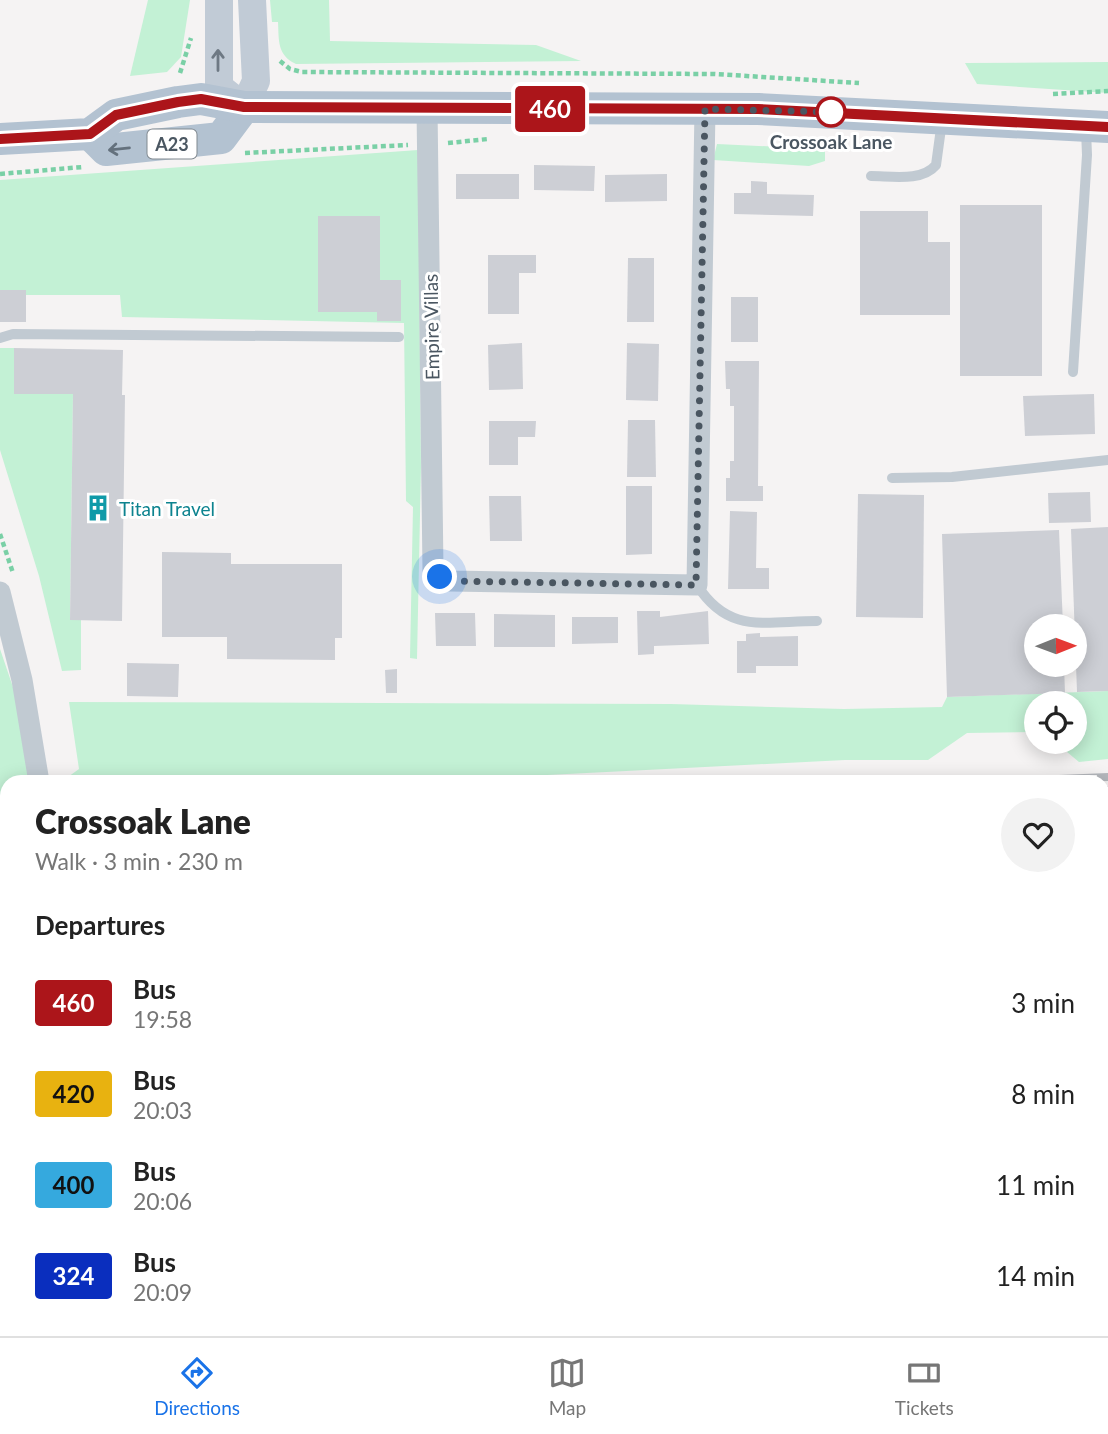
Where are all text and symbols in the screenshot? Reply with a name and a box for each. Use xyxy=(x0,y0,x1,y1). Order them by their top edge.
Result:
one-way arrow xyxy=(211,48,225,71)
line badge: 460 xyxy=(510,86,590,132)
text: 460 xyxy=(529,94,571,123)
marker: Crossoak Lane xyxy=(816,97,846,127)
road number: A23 xyxy=(148,130,196,159)
place label: Crossoak Lane xyxy=(770,130,892,153)
one-way arrow xyxy=(108,143,131,156)
street label: Empire Villas xyxy=(419,274,443,380)
building icon: Titan Travel xyxy=(83,493,113,523)
place label: Titan Travel xyxy=(119,497,215,520)
your location xyxy=(422,559,457,594)
north arrow xyxy=(1024,614,1087,677)
map controls xyxy=(1024,614,1087,754)
button: locate xyxy=(1024,691,1087,754)
button: heart xyxy=(1001,798,1075,872)
text: Crossoak Lane xyxy=(35,801,251,841)
text: Walk · 3 min · 230 m xyxy=(35,847,243,875)
text: Departures xyxy=(35,909,165,941)
text: Bus xyxy=(133,973,176,1005)
text: 3 min xyxy=(1011,987,1075,1019)
text: 460 xyxy=(53,988,94,1017)
text: 19:58 xyxy=(133,1005,192,1033)
text: Bus xyxy=(133,1064,176,1096)
text: 8 min xyxy=(1011,1078,1075,1110)
text: 420 xyxy=(53,1079,94,1108)
text: 20:03 xyxy=(133,1096,192,1124)
text: Bus xyxy=(133,1155,176,1187)
text: 11 min xyxy=(996,1169,1075,1201)
text: 400 xyxy=(53,1170,94,1199)
text: 20:06 xyxy=(133,1187,192,1215)
text: Bus xyxy=(133,1246,176,1278)
text: 14 min xyxy=(996,1260,1075,1292)
text: 324 xyxy=(53,1261,94,1290)
text: 20:09 xyxy=(133,1278,192,1306)
tab: Directions xyxy=(154,1354,240,1419)
tab: Map xyxy=(548,1354,586,1419)
tab: Tickets xyxy=(895,1354,954,1419)

